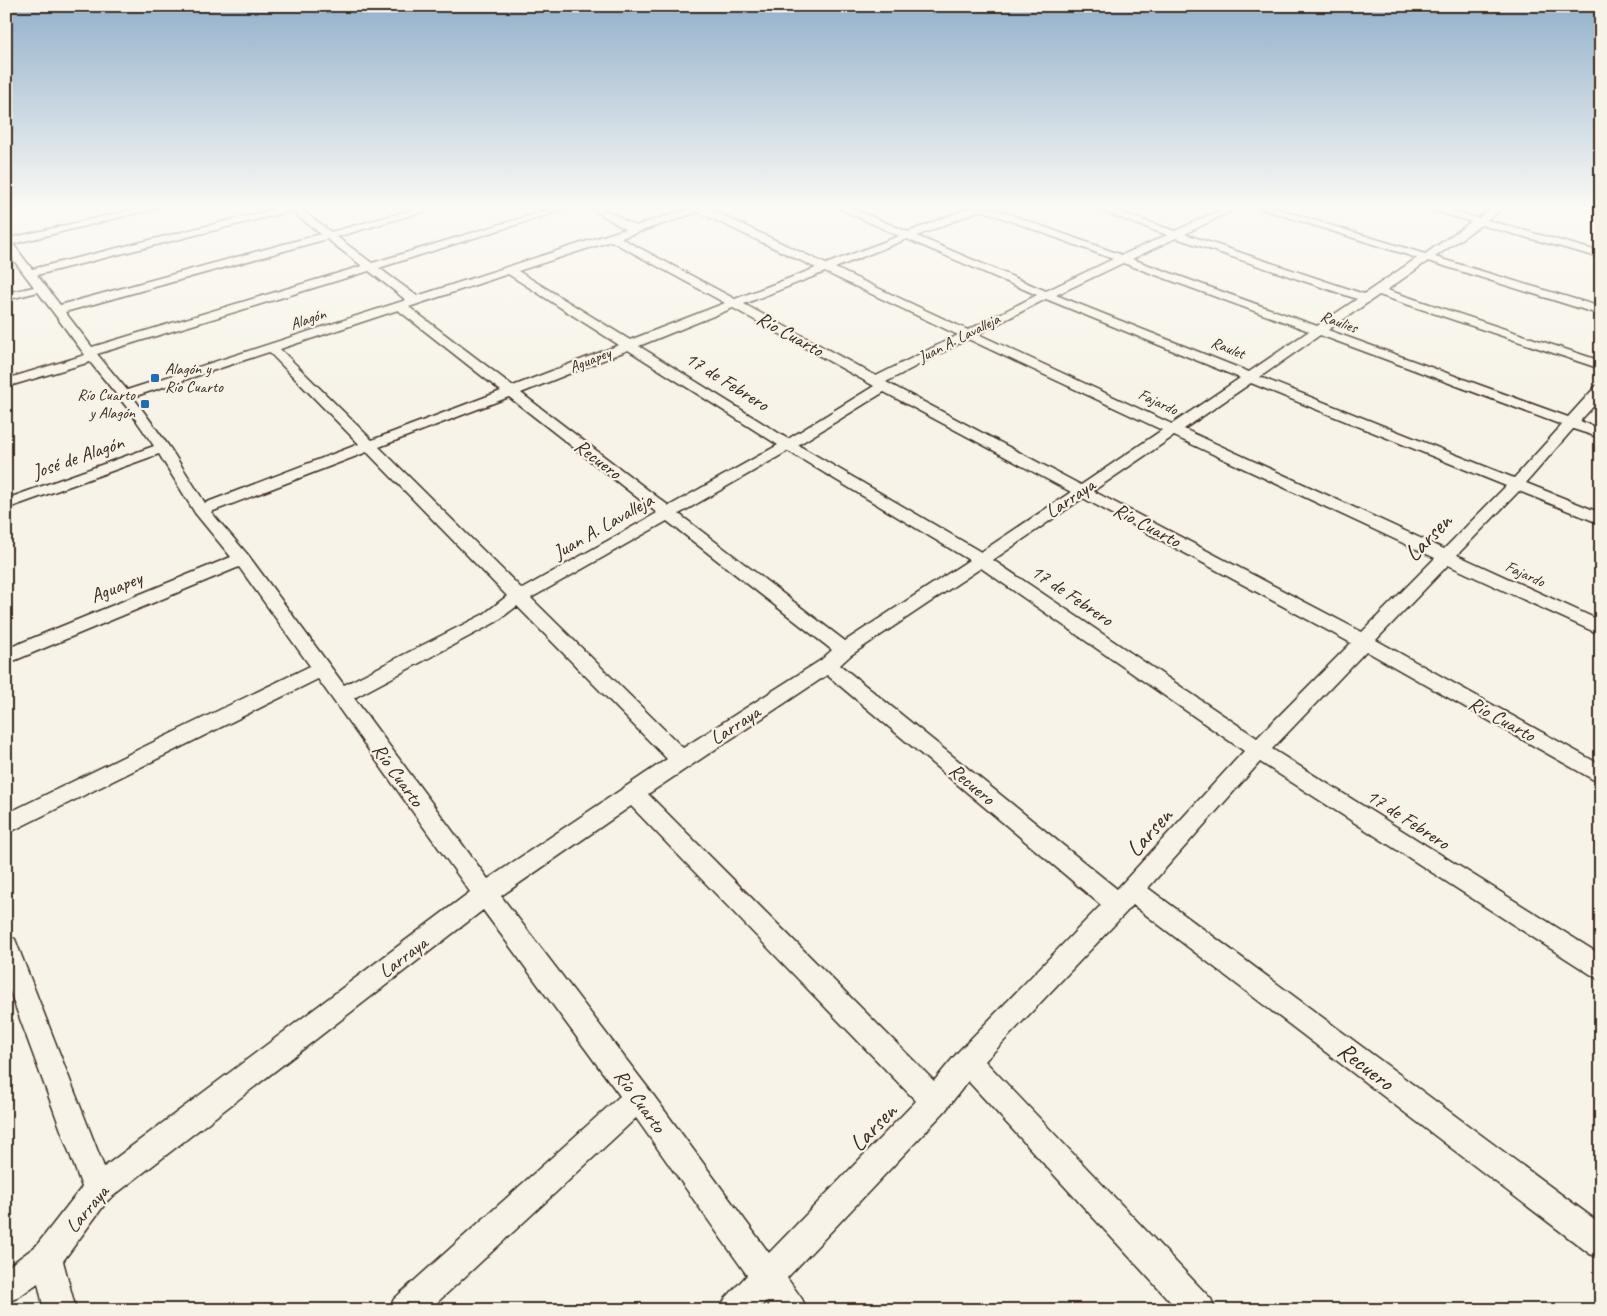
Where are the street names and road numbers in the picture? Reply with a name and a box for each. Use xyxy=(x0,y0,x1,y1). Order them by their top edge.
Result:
street label: Alagón xyxy=(288,303,329,334)
street label: Río Cuarto xyxy=(752,306,828,363)
street label: Raulies xyxy=(1318,306,1362,338)
street label: Juan A. Lavalleja xyxy=(914,308,1004,368)
street label: Raulet xyxy=(1208,332,1249,364)
street label: Aguapey xyxy=(566,342,615,377)
street label: 17 de Febrero xyxy=(681,346,774,417)
street label: Fajardo xyxy=(1135,384,1182,420)
street label: José de Alagón xyxy=(28,429,128,485)
street label: Recuero xyxy=(570,433,627,485)
street label: Larraya xyxy=(1040,471,1101,524)
street label: Juan A. Lavalleja xyxy=(548,487,659,565)
street label: Río Cuarto xyxy=(1109,497,1186,553)
street label: Larsen xyxy=(1398,506,1459,568)
street label: Fajardo xyxy=(1502,556,1549,592)
street label: 17 de Febrero xyxy=(1026,558,1119,632)
street label: Aguapey xyxy=(87,565,147,609)
street label: Río Cuarto xyxy=(1464,691,1540,748)
street label: Larraya xyxy=(705,699,766,750)
street label: Río Cuarto xyxy=(367,738,430,812)
street label: Recuero xyxy=(944,758,1001,811)
street label: 17 de Febrero xyxy=(1362,783,1455,856)
street label: Larsen xyxy=(1119,800,1180,863)
street label: Larraya xyxy=(374,929,434,983)
street label: Recuero xyxy=(1332,1035,1401,1098)
street label: Río Cuarto xyxy=(609,1064,672,1138)
street label: Larsen xyxy=(843,1096,904,1158)
street label: Larraya xyxy=(60,1179,115,1238)

